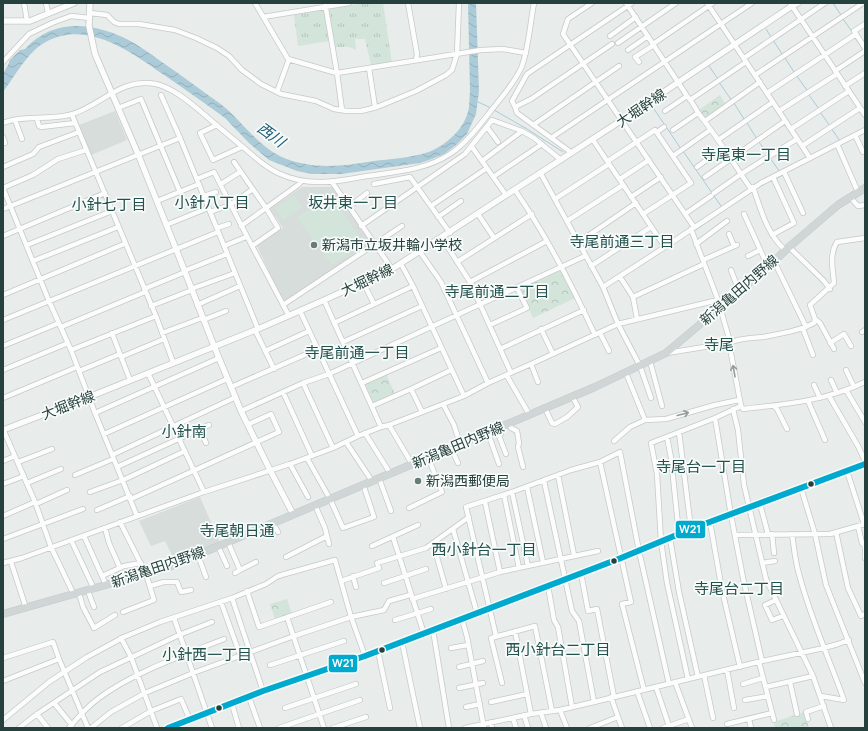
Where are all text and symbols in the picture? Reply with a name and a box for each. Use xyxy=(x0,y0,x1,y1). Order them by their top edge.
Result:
street label: 大堀幹線 xyxy=(612,84,669,131)
water label: 西川 xyxy=(253,117,291,153)
district label: 寺尾東一丁目 xyxy=(701,144,791,165)
district label: 小針八丁目 xyxy=(174,192,250,213)
district label: 坂井東一丁目 xyxy=(308,192,398,213)
district label: 小針七丁目 xyxy=(71,194,147,215)
district label: 寺尾前通三丁目 xyxy=(569,231,675,252)
place label: 新潟市立坂井輪小学校 xyxy=(322,235,462,254)
marker: 新潟市立坂井輪小学校 xyxy=(309,240,319,250)
street label: 新潟亀田内野線 xyxy=(695,250,782,329)
street label: 大堀幹線 xyxy=(337,259,396,300)
district label: 寺尾前通二丁目 xyxy=(444,281,550,302)
district label: 寺尾 xyxy=(704,334,734,355)
district label: 寺尾前通一丁目 xyxy=(304,342,410,363)
one-way arrow xyxy=(729,365,737,378)
street label: 大堀幹線 xyxy=(38,386,97,423)
one-way arrow xyxy=(676,410,689,417)
street label: 新潟亀田内野線 xyxy=(409,417,507,472)
district label: 小針南 xyxy=(161,421,207,442)
district label: 寺尾台一丁目 xyxy=(656,456,746,477)
place label: 新潟西郵便局 xyxy=(426,471,510,490)
marker: 新潟西郵便局 xyxy=(413,476,423,486)
unlabelled marker xyxy=(806,479,816,489)
district label: 寺尾朝日通 xyxy=(199,520,275,541)
line badge: W21 xyxy=(675,520,706,539)
text: W21 xyxy=(679,521,701,536)
district label: 西小針台一丁目 xyxy=(431,539,537,560)
street label: 新潟亀田内野線 xyxy=(108,542,207,591)
unlabelled marker xyxy=(609,556,619,566)
district label: 寺尾台二丁目 xyxy=(694,578,784,599)
district label: 西小針台二丁目 xyxy=(505,639,611,660)
district label: 小針西一丁目 xyxy=(162,644,252,665)
unlabelled marker xyxy=(377,645,387,655)
line badge: W21 xyxy=(328,654,358,673)
text: W21 xyxy=(332,655,354,670)
unlabelled marker xyxy=(214,703,224,713)

